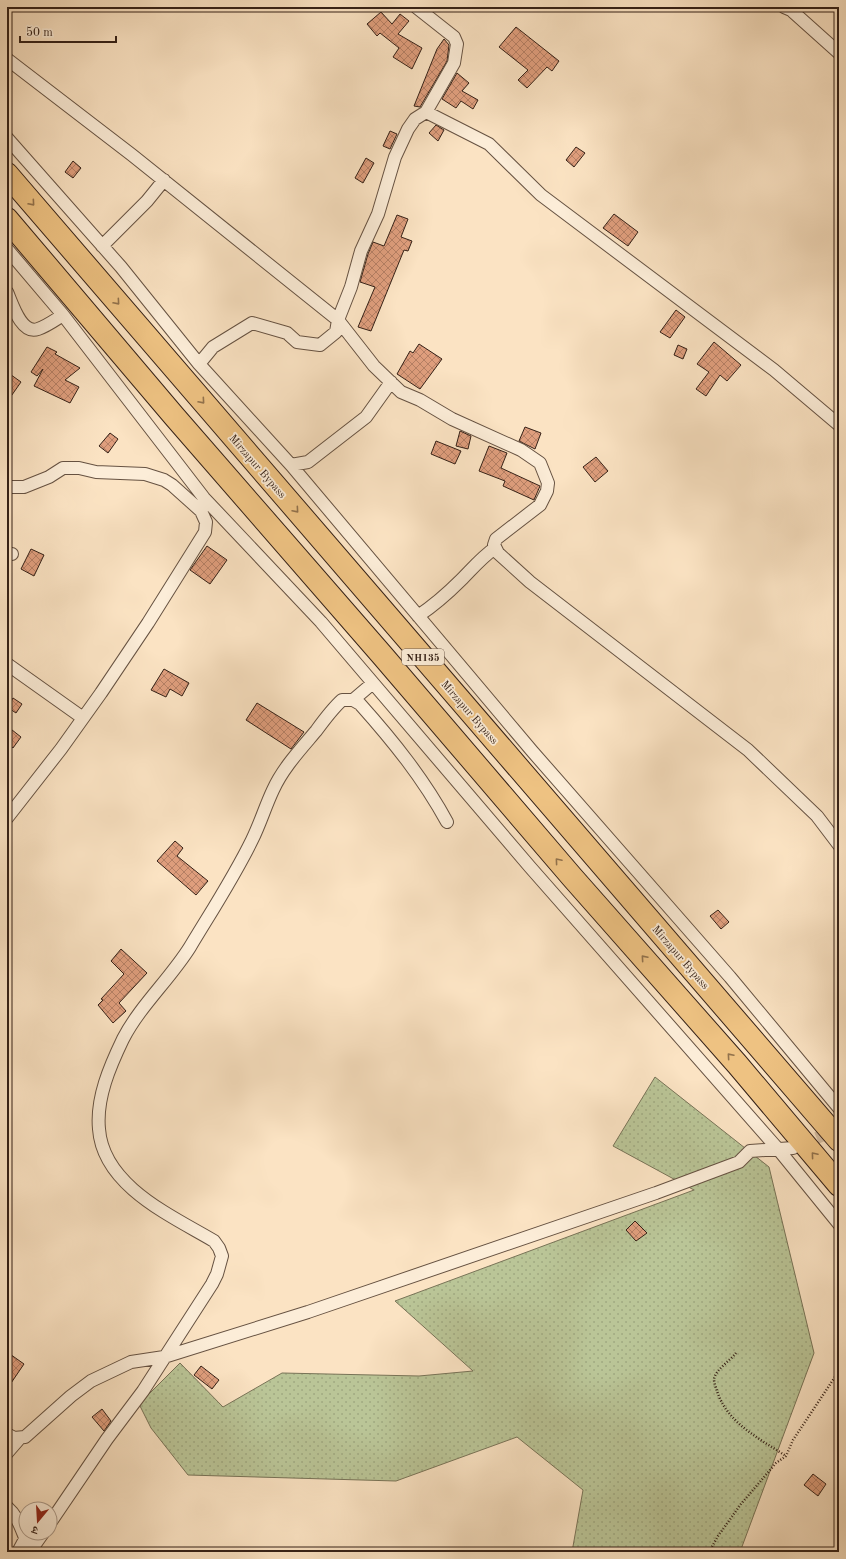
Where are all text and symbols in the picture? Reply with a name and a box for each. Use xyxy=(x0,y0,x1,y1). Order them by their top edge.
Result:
scale bar xyxy=(20,18,116,44)
text: 50 m xyxy=(26,26,53,39)
one-way arrow xyxy=(28,199,35,206)
one-way arrow xyxy=(113,297,120,305)
one-way arrow xyxy=(197,396,204,403)
street label: Mirzapur Bypass xyxy=(226,433,287,501)
one-way arrow xyxy=(291,505,298,512)
road number: NH135 xyxy=(402,649,444,665)
street label: Mirzapur Bypass xyxy=(438,679,499,747)
one-way arrow xyxy=(555,858,563,866)
street label: Mirzapur Bypass xyxy=(649,924,710,992)
one-way arrow xyxy=(641,956,648,963)
one-way arrow xyxy=(727,1053,734,1061)
one-way arrow xyxy=(811,1153,818,1160)
north arrow xyxy=(18,1501,58,1541)
text: उ xyxy=(30,1523,41,1535)

